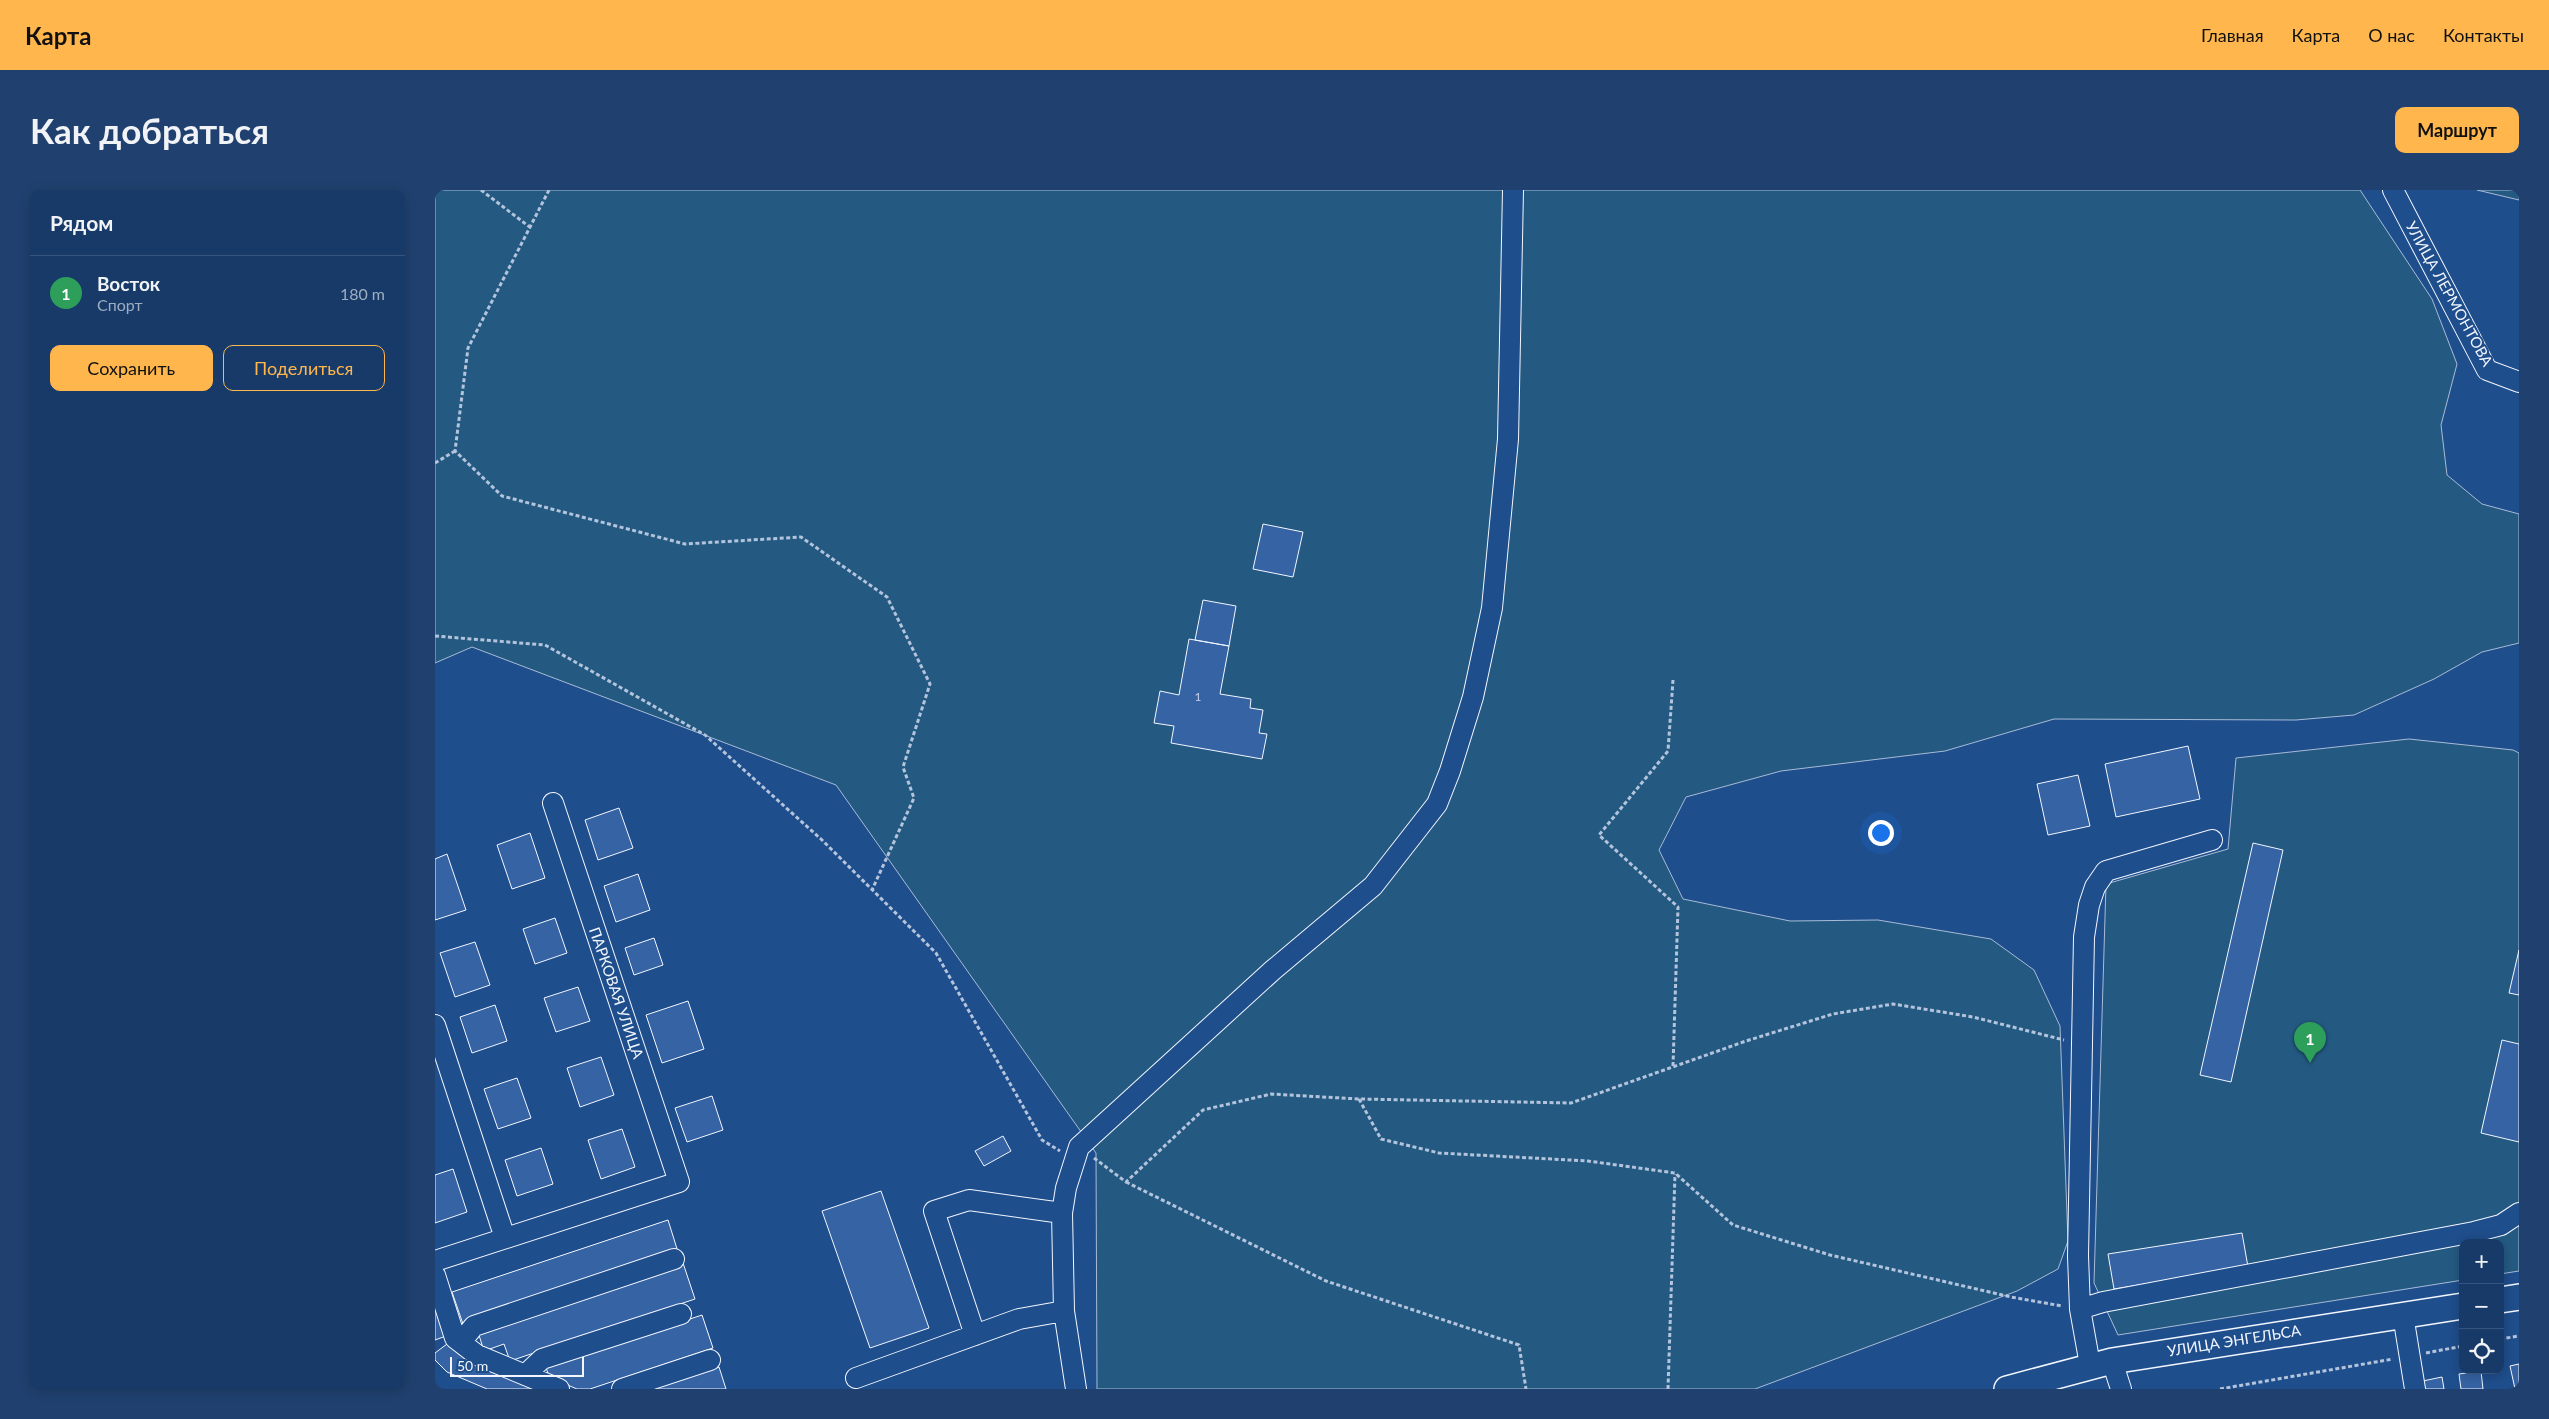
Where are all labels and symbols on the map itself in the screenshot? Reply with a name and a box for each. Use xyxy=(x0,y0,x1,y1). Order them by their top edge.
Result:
street label: УЛИЦА ЛЕРМОНТОВА xyxy=(2403,218,2498,370)
house number: 1 xyxy=(1195,689,1202,704)
your location xyxy=(1868,820,1894,846)
street label: ПАРКОВАЯ УЛИЦА xyxy=(586,925,648,1062)
pin: 1 xyxy=(2294,1022,2326,1063)
street label: УЛИЦА ЭНГЕЛЬСА xyxy=(2166,1320,2303,1359)
scale bar xyxy=(450,1354,584,1377)

